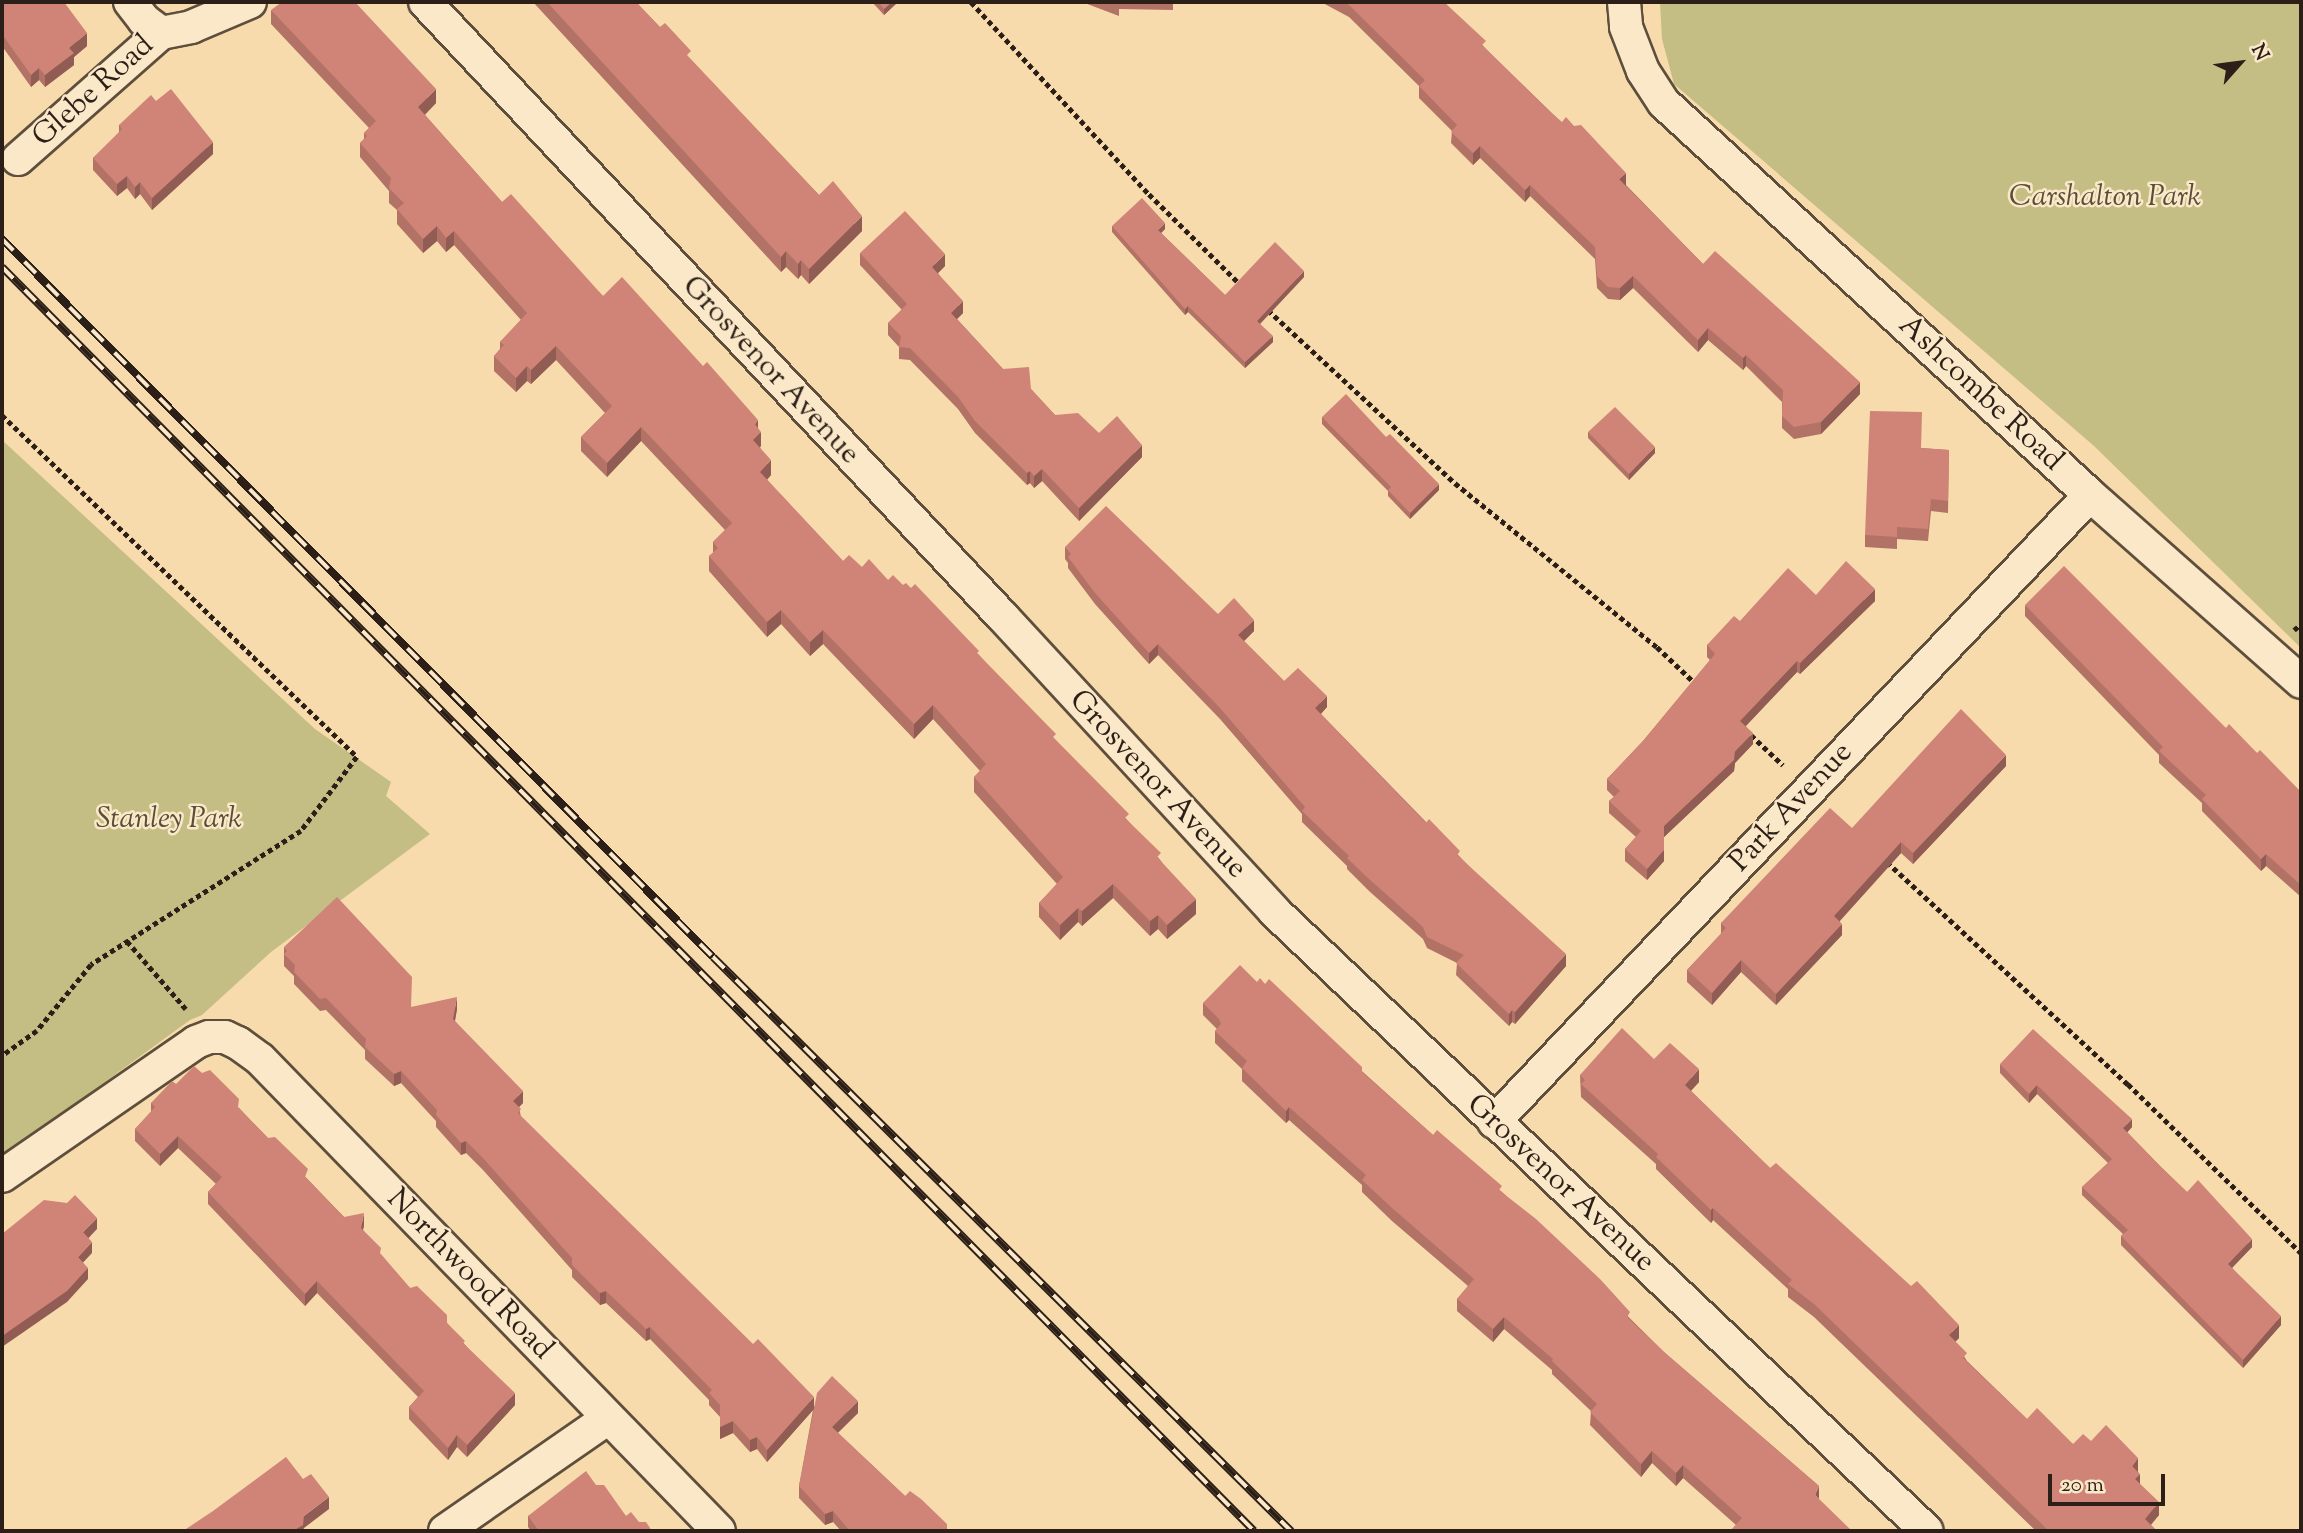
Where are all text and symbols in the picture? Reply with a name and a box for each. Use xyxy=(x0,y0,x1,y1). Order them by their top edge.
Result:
street label: Glebe Road xyxy=(26,28,162,156)
north arrow xyxy=(2205,28,2275,98)
text: N xyxy=(2243,40,2274,66)
park label: Carshalton Park xyxy=(2009,180,2201,216)
street label: Grosvenor Avenue xyxy=(673,269,867,473)
street label: Ashcombe Road xyxy=(1890,308,2070,480)
street label: Grosvenor Avenue xyxy=(1060,683,1254,887)
street label: Park Avenue xyxy=(1723,736,1861,880)
park label: Stanley Park xyxy=(96,802,242,838)
street label: Grosvenor Avenue xyxy=(1458,1087,1662,1281)
street label: Northwood Road xyxy=(378,1182,560,1368)
scale bar xyxy=(2051,1460,2168,1504)
text: 20 m xyxy=(2061,1471,2104,1501)

